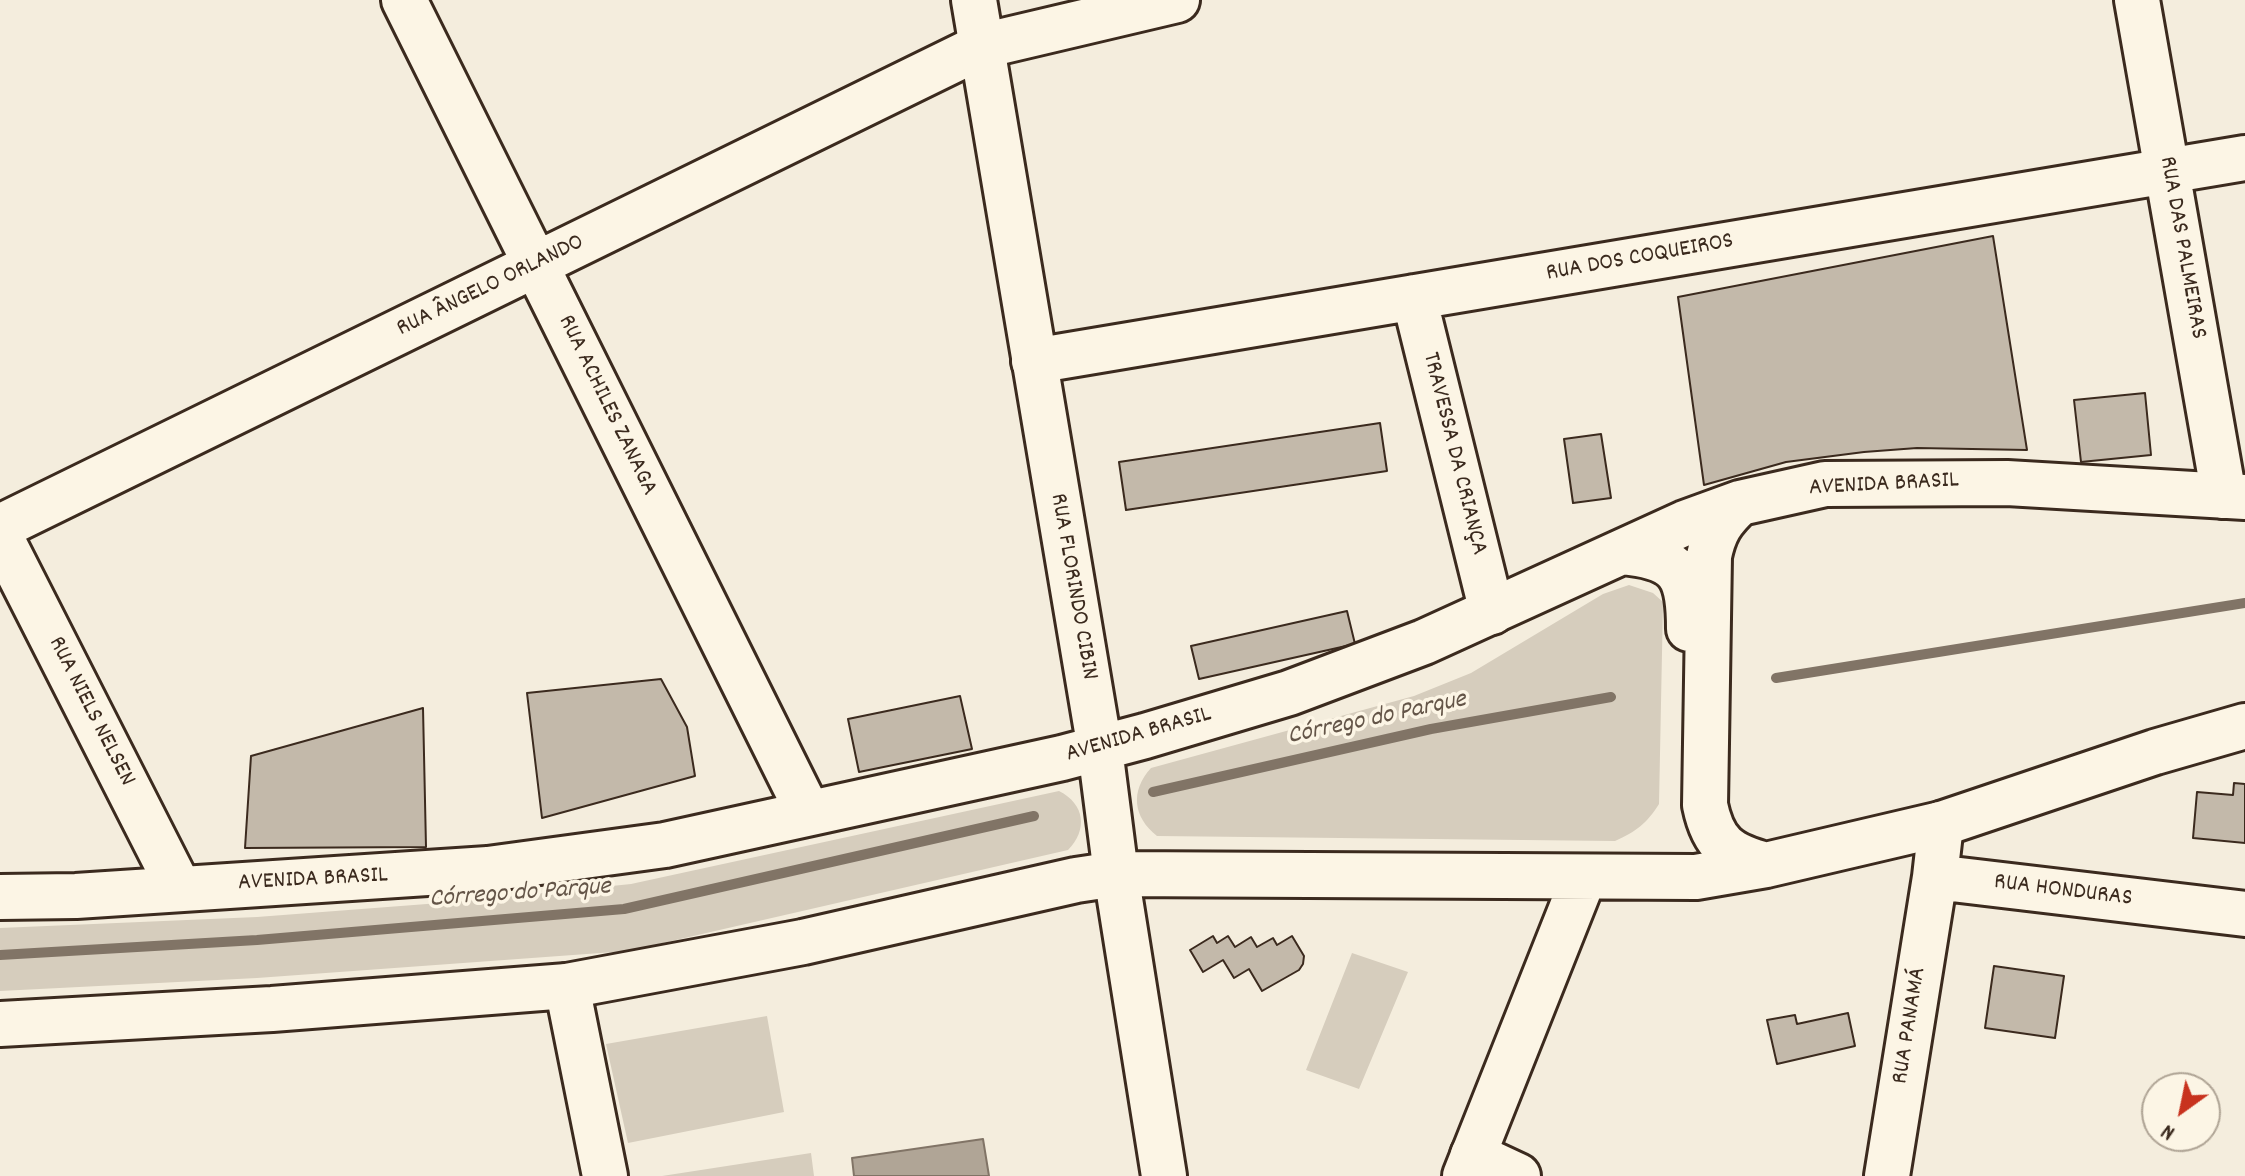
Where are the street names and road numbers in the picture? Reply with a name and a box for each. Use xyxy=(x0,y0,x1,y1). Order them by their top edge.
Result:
street label: RUA DAS PALMEIRAS xyxy=(2151,154,2211,342)
street label: RUA DOS COQUEIROS xyxy=(1544,228,1736,290)
street label: RUA ÂNGELO ORLANDO xyxy=(393,229,589,345)
street label: RUA ACHILES ZANAGA xyxy=(550,311,662,501)
street label: TRAVESSA DA CRIANÇA xyxy=(1414,350,1492,558)
street label: AVENIDA BRASIL xyxy=(1808,468,1960,504)
street label: RUA FLORINDO CIBIN xyxy=(1041,492,1103,682)
street label: RUA NIELS NELSEN xyxy=(40,632,140,792)
street label: AVENIDA BRASIL xyxy=(1063,702,1215,770)
street label: AVENIDA BRASIL xyxy=(237,863,389,899)
street label: RUA HONDURAS xyxy=(1992,869,2134,915)
street label: RUA PANAMÁ xyxy=(1888,966,1934,1086)

